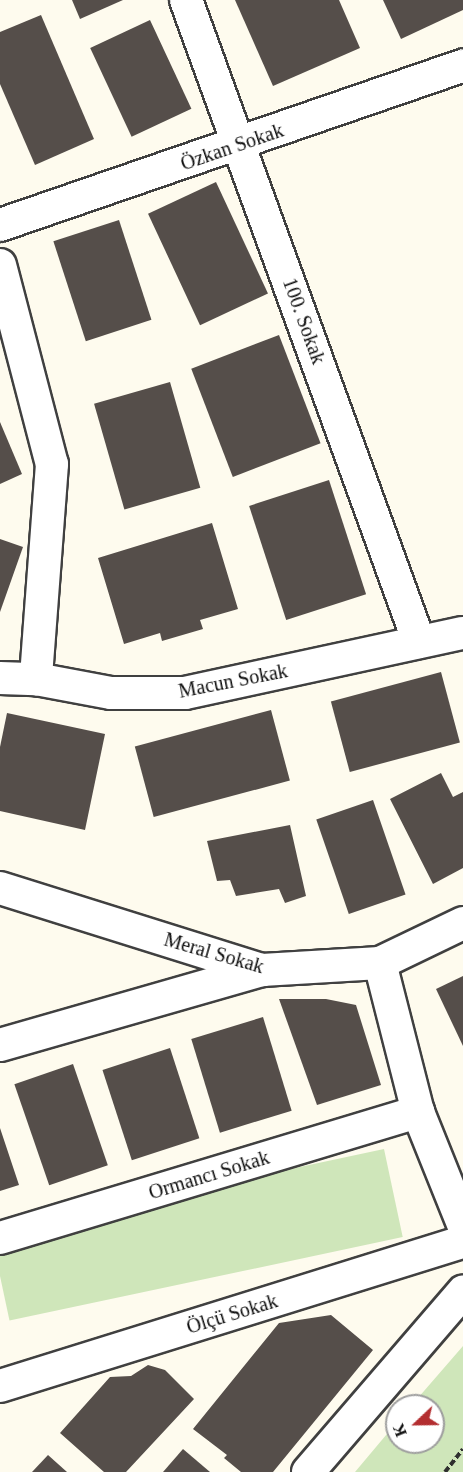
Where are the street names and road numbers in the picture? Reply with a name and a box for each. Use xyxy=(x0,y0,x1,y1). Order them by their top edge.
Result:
street label: Özkan Sokak xyxy=(177,118,287,176)
street label: 100. Sokak xyxy=(277,275,331,367)
street label: Macun Sokak xyxy=(176,659,290,703)
street label: Meral Sokak xyxy=(161,927,267,979)
street label: Ormancı Sokak xyxy=(146,1145,272,1205)
street label: Ölçü Sokak xyxy=(184,1289,280,1339)

